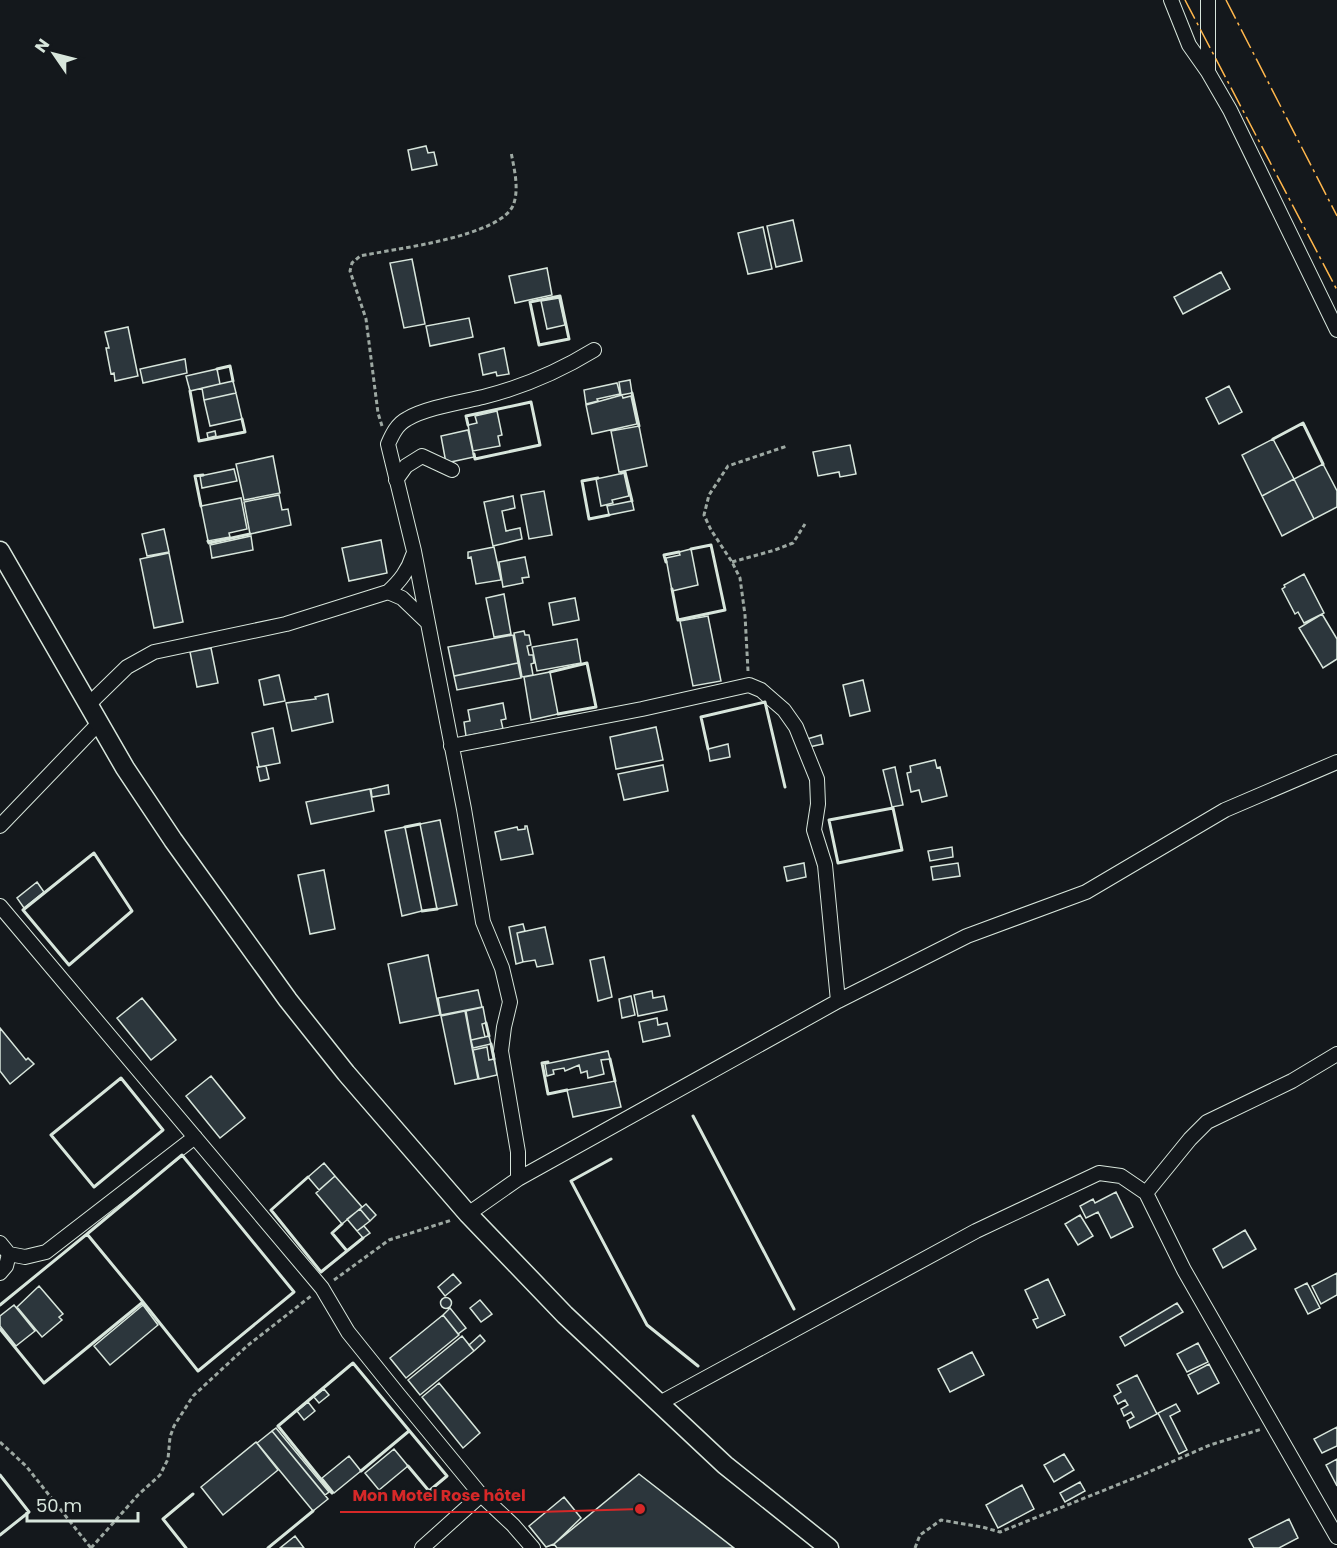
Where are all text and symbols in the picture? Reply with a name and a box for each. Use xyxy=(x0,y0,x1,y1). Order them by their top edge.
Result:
north arrow xyxy=(24,24,84,84)
text: N xyxy=(29,34,55,57)
callout: Mon Motel Rose hôtel xyxy=(340,1478,538,1512)
text: Mon Motel Rose hôtel xyxy=(352,1484,526,1507)
scale bar xyxy=(27,1485,138,1523)
text: 50 m xyxy=(36,1493,82,1518)

